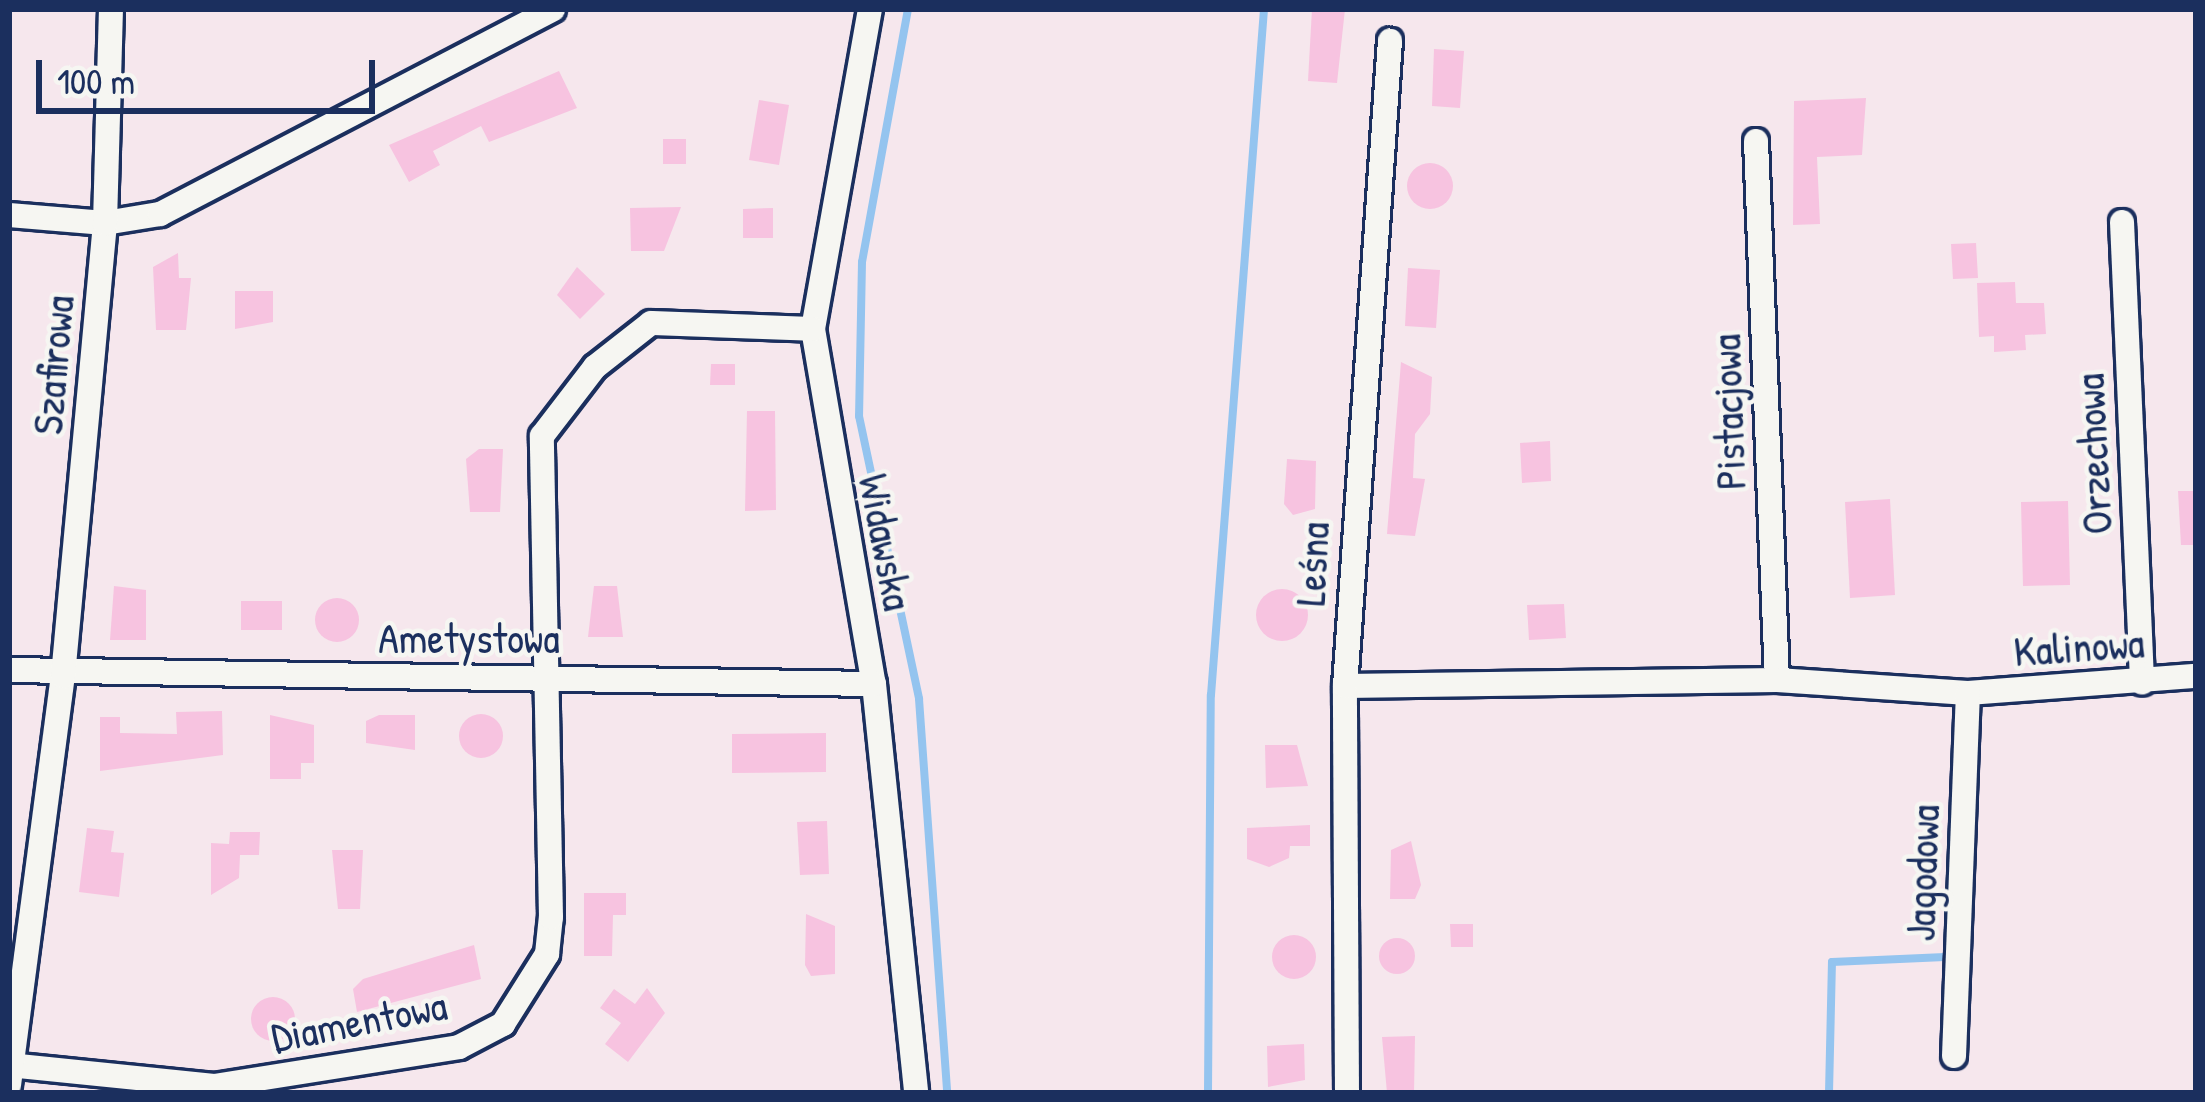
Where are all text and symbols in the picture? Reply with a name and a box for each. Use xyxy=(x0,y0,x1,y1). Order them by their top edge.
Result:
scale bar xyxy=(42,36,381,110)
text: 100 m xyxy=(57,56,135,105)
street label: Szafirowa xyxy=(22,293,84,437)
street label: Pistacjowa xyxy=(1700,333,1756,491)
street label: Orzechowa xyxy=(2064,372,2122,536)
street label: Widawska xyxy=(848,470,924,614)
street label: Leśna xyxy=(1285,521,1339,607)
street label: Ametystowa xyxy=(378,613,560,663)
street label: Kalinowa xyxy=(2012,617,2146,677)
street label: Jagodowa xyxy=(1894,804,1950,942)
street label: Diamentowa xyxy=(267,979,451,1063)

